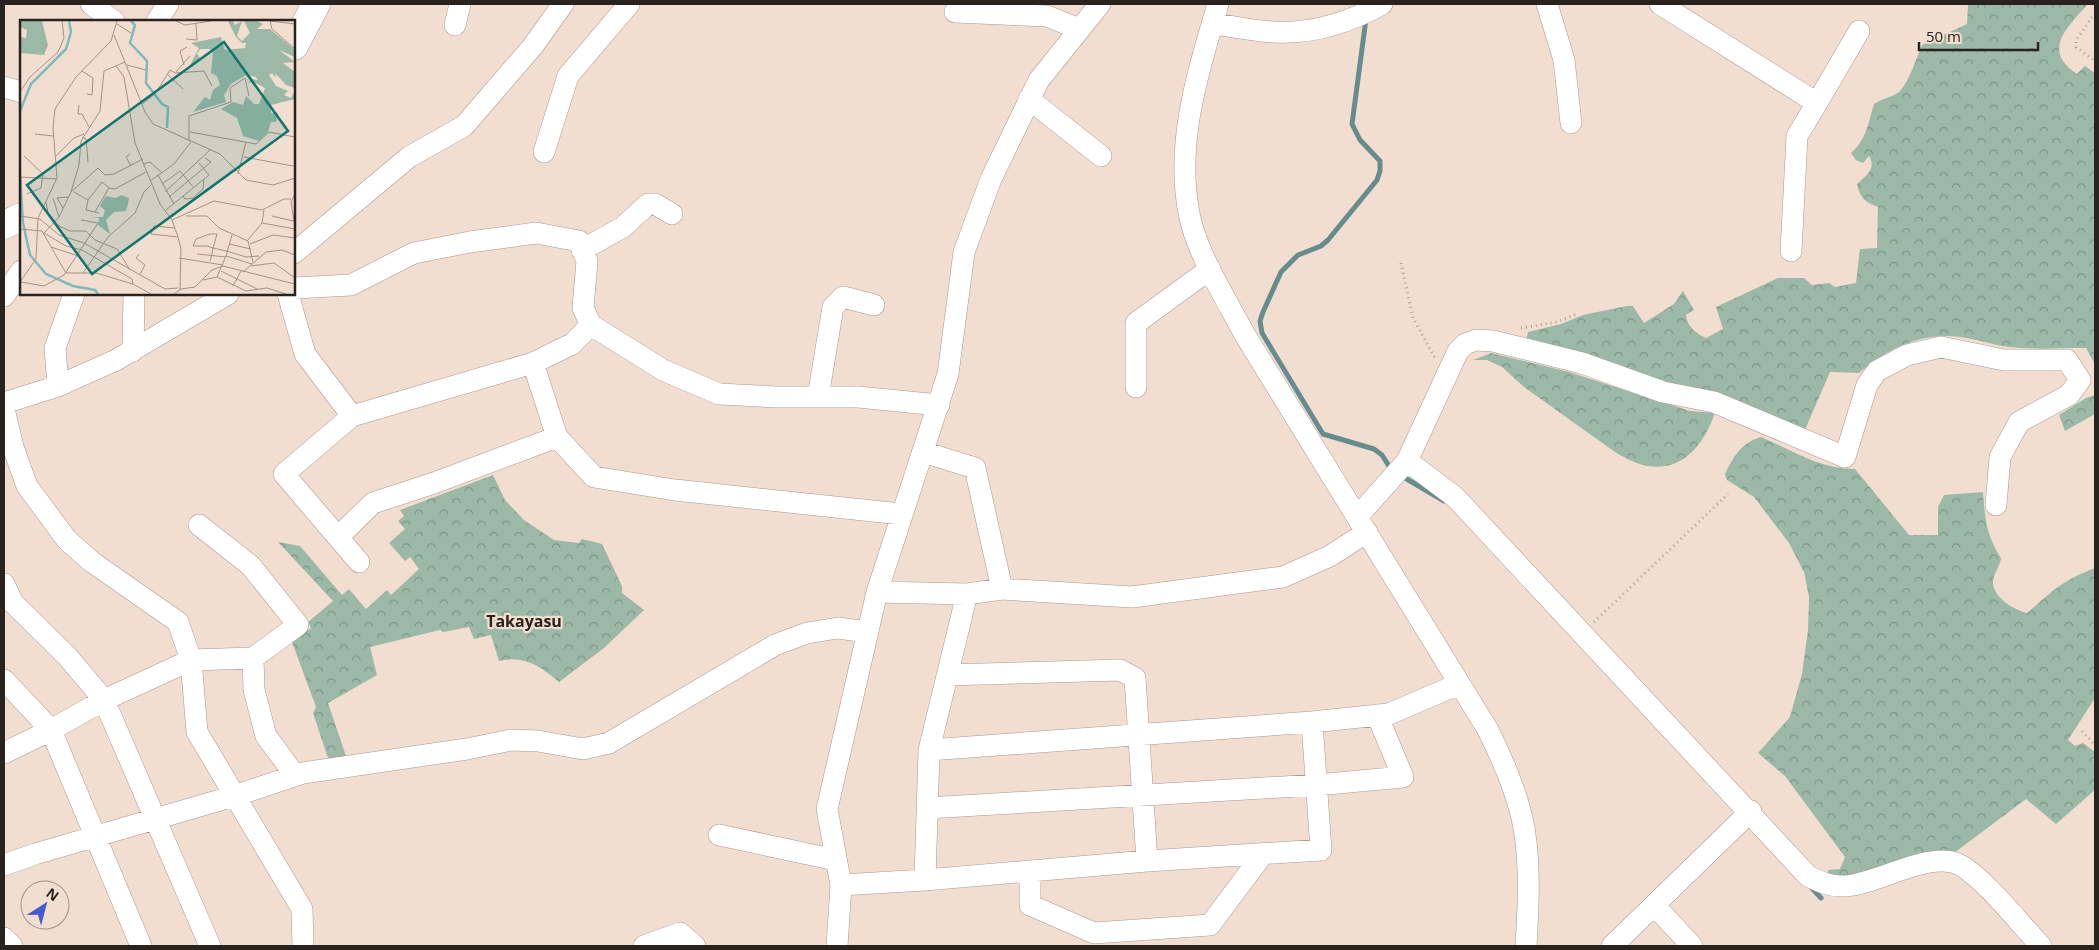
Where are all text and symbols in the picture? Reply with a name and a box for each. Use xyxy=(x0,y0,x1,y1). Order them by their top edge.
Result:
inset map xyxy=(20,20,295,295)
scale bar xyxy=(1919,20,2038,52)
text: 50 m xyxy=(1926,26,1961,46)
district label: Takayasu xyxy=(486,610,562,632)
north arrow xyxy=(20,880,70,930)
text: N xyxy=(43,883,63,905)

